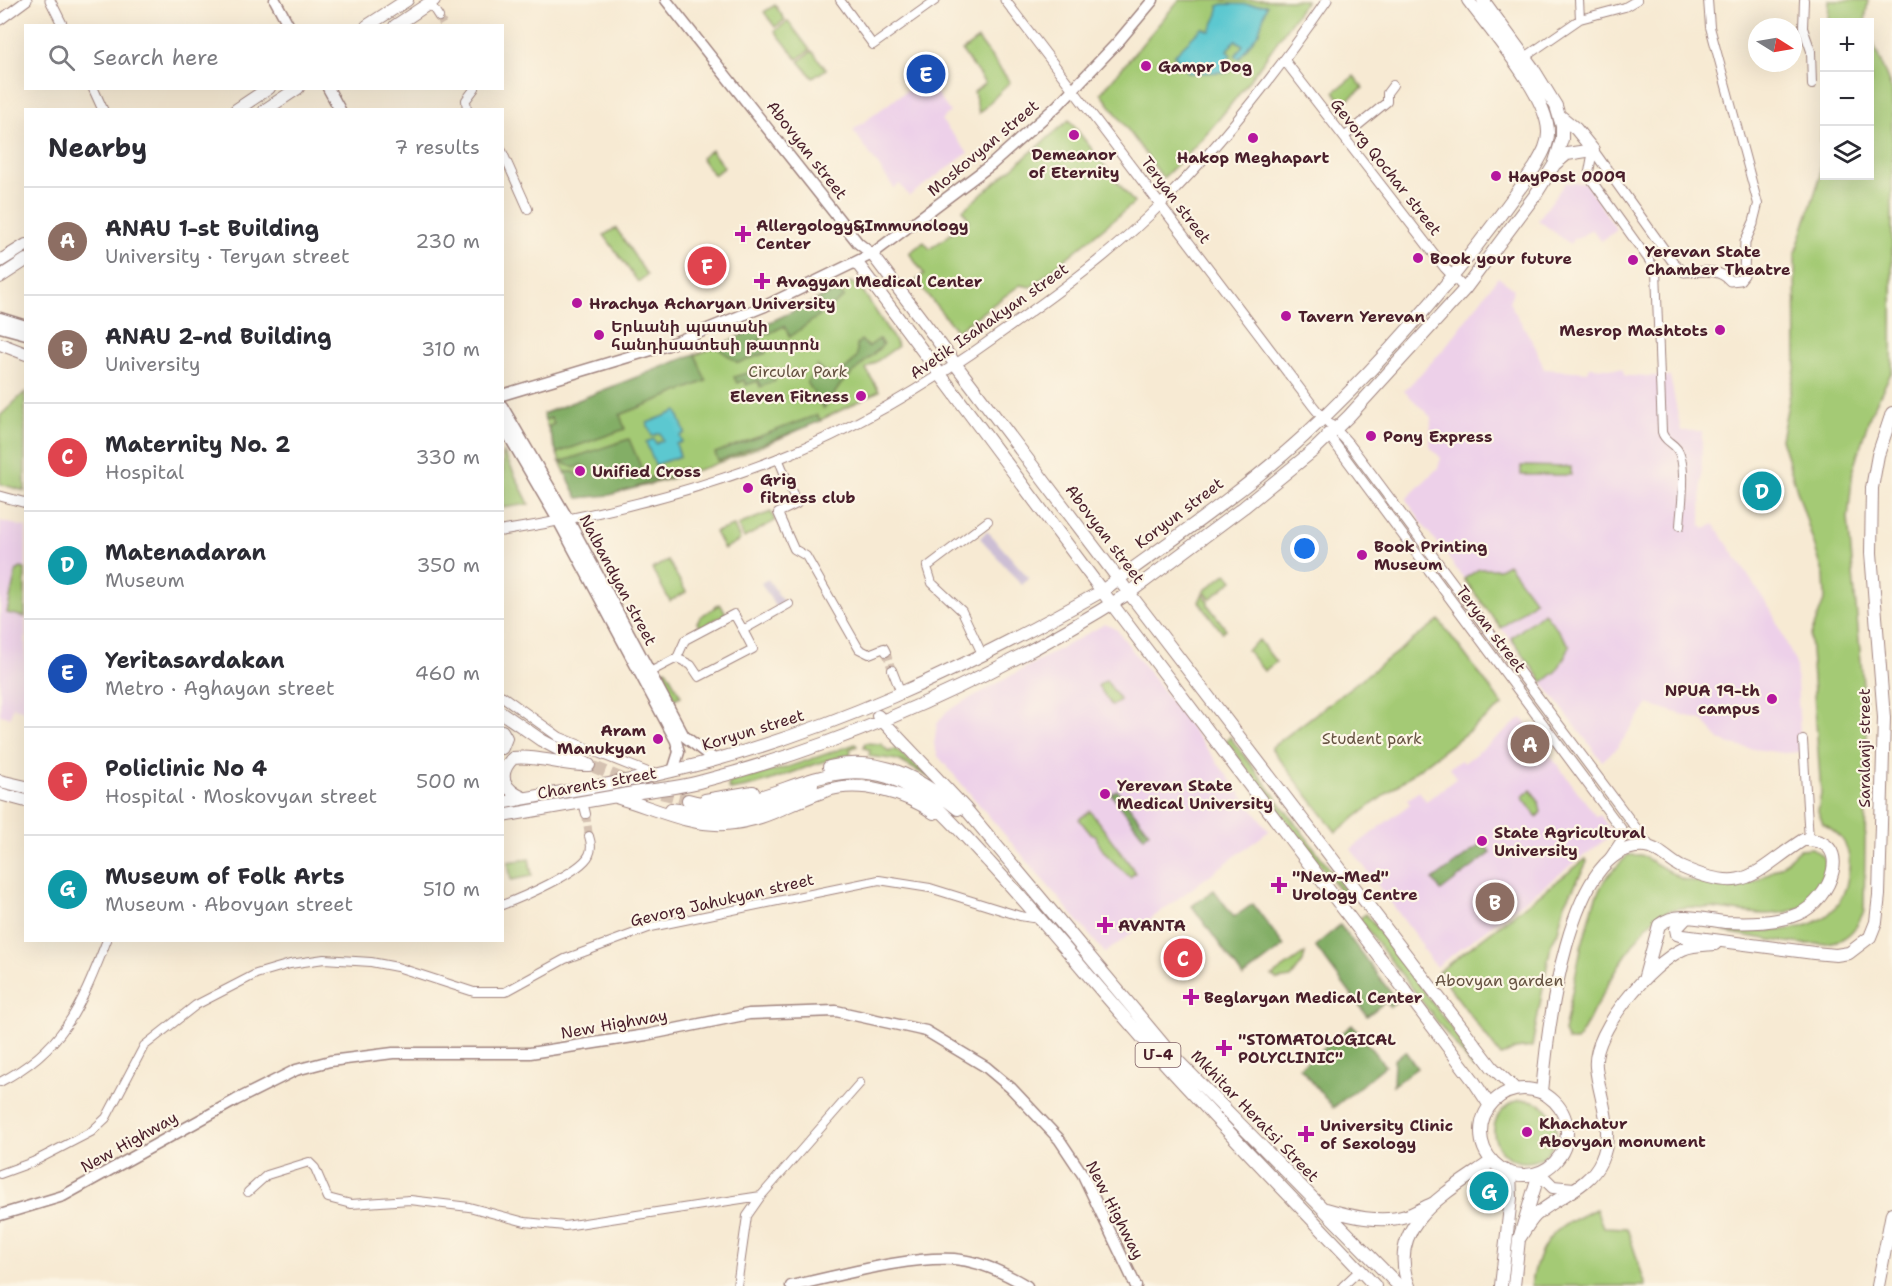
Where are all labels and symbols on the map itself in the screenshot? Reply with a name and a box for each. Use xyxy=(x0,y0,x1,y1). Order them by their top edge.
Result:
north arrow xyxy=(1748,18,1802,72)
pin: E xyxy=(906,52,946,97)
place label: Gampr Dog xyxy=(1158,56,1252,77)
marker: Gampr Dog xyxy=(1139,59,1153,73)
street label: Gevorg Qochar street xyxy=(1326,94,1446,240)
street label: Moskovyan street xyxy=(923,95,1043,201)
street label: Abovyan street xyxy=(762,97,852,203)
marker: Demeanor of Eternity xyxy=(1067,128,1081,142)
marker: Hakop Meghapart xyxy=(1246,131,1260,145)
place label: Demeanor of Eternity xyxy=(1028,144,1120,183)
place label: Hakop Meghapart xyxy=(1177,147,1330,168)
street label: Teryan street xyxy=(1136,152,1216,248)
place label: HayPost 0009 xyxy=(1508,166,1626,187)
marker: HayPost 0009 xyxy=(1489,169,1503,183)
place label: Allergology&Immunology Center xyxy=(756,215,969,254)
marker: Allergology&Immunology Center xyxy=(734,225,752,243)
place label: Yerevan State Chamber Theatre xyxy=(1645,241,1791,280)
pin: F xyxy=(688,244,726,288)
place label: Book your future xyxy=(1430,248,1573,269)
marker: Book your future xyxy=(1411,251,1425,265)
marker: Yerevan State Chamber Theatre xyxy=(1626,253,1640,267)
street label: Avetik Isahakyan street xyxy=(906,258,1072,384)
place label: Avagyan Medical Center xyxy=(776,271,983,292)
marker: Avagyan Medical Center xyxy=(753,272,771,290)
place label: Hrachya Acharyan University xyxy=(589,293,835,314)
marker: Hrachya Acharyan University xyxy=(570,296,584,310)
place label: Tavern Yerevan xyxy=(1298,306,1425,327)
marker: Tavern Yerevan xyxy=(1279,309,1293,323)
place label: Երևանի պատանի հանդիսատեսի թատրոն xyxy=(611,316,820,355)
place label: Mesrop Mashtots xyxy=(1559,320,1708,341)
marker: Mesrop Mashtots xyxy=(1713,323,1727,337)
marker: Երևանի պատանի հանդիսատեսի թատրոն xyxy=(592,328,606,342)
park label: Circular Park xyxy=(748,361,848,382)
place label: Eleven Fitness xyxy=(730,386,849,407)
marker: Eleven Fitness xyxy=(854,389,868,403)
place label: Pony Express xyxy=(1383,426,1493,447)
marker: Pony Express xyxy=(1364,429,1378,443)
place label: Unified Cross xyxy=(592,461,701,482)
marker: Unified Cross xyxy=(573,464,587,478)
pin: D xyxy=(1742,468,1782,514)
place label: Grig fitness club xyxy=(760,469,856,508)
street label: Koryun street xyxy=(1130,473,1228,553)
street label: Abovyan street xyxy=(1061,480,1149,588)
marker: Grig fitness club xyxy=(741,481,755,495)
street label: Nalbandyan street xyxy=(574,511,662,649)
your location xyxy=(1290,534,1319,563)
place label: Book Printing Museum xyxy=(1374,536,1487,575)
marker: Book Printing Museum xyxy=(1355,548,1369,562)
street label: Teryan street xyxy=(1451,581,1531,677)
place label: NPUA 19-th campus xyxy=(1665,680,1760,719)
street label: Saralanji street xyxy=(1854,688,1875,808)
marker: NPUA 19-th campus xyxy=(1765,692,1779,706)
street label: Koryun street xyxy=(699,705,807,755)
place label: Aram Manukyan xyxy=(557,720,646,759)
pin: A xyxy=(1510,722,1550,766)
park label: Student park xyxy=(1322,728,1422,749)
marker: Aram Manukyan xyxy=(651,732,665,746)
street label: Charents street xyxy=(536,762,658,804)
place label: Yerevan State Medical University xyxy=(1117,775,1273,814)
marker: Yerevan State Medical University xyxy=(1098,787,1112,801)
place label: State Agricultural University xyxy=(1494,822,1646,861)
marker: State Agricultural University xyxy=(1475,834,1489,848)
place label: "New-Med" Urology Centre xyxy=(1292,866,1418,905)
street label: Gevorg Jahukyan street xyxy=(628,869,816,931)
marker: "New-Med" Urology Centre xyxy=(1270,876,1288,894)
pin: B xyxy=(1476,880,1514,924)
place label: AVANTA xyxy=(1118,915,1186,936)
marker: AVANTA xyxy=(1096,916,1114,934)
pin: C xyxy=(1164,936,1202,980)
park label: Abovyan garden xyxy=(1435,970,1564,991)
place label: Beglaryan Medical Center xyxy=(1204,987,1423,1008)
marker: Beglaryan Medical Center xyxy=(1182,988,1200,1006)
street label: New Highway xyxy=(559,1004,669,1044)
place label: "STOMATOLOGICAL POLYCLINIC" xyxy=(1238,1029,1396,1068)
marker: "STOMATOLOGICAL POLYCLINIC" xyxy=(1215,1039,1233,1057)
road number: Մ-4 xyxy=(1136,1043,1180,1067)
street label: Mkhitar Heratsi Street xyxy=(1186,1045,1324,1187)
street label: New Highway xyxy=(77,1107,181,1177)
place label: Khachatur Abovyan monument xyxy=(1539,1113,1706,1152)
place label: University Clinic of Sexology xyxy=(1320,1115,1453,1154)
marker: University Clinic of Sexology xyxy=(1297,1125,1315,1143)
marker: Khachatur Abovyan monument xyxy=(1520,1125,1534,1139)
street label: New Highway xyxy=(1081,1157,1149,1263)
pin: G xyxy=(1470,1168,1508,1214)

